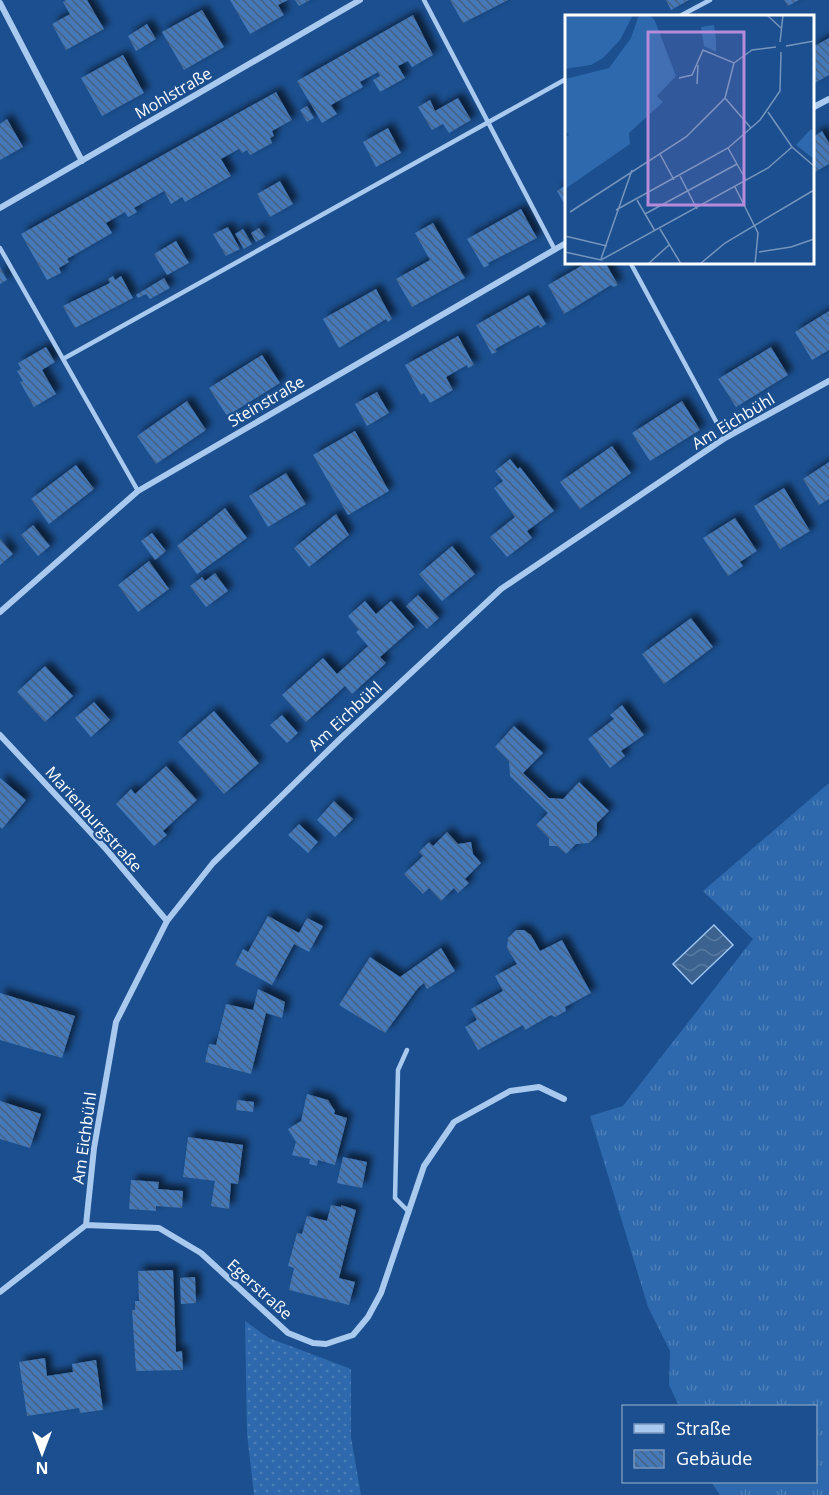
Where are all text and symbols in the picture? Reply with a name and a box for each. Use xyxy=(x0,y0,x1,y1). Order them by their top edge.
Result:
inset map xyxy=(565,15,814,264)
street label: Mohlstraße xyxy=(130,62,216,124)
street label: Steinstraße xyxy=(224,370,308,432)
street label: Am Eichbühl xyxy=(687,388,779,454)
street label: Am Eichbühl xyxy=(304,676,386,756)
street label: Marienburgstraße xyxy=(41,761,147,877)
street label: Am Eichbühl xyxy=(67,1090,101,1186)
street label: Egerstraße xyxy=(223,1254,297,1324)
legend xyxy=(622,1405,817,1483)
text: Straße xyxy=(676,1416,731,1440)
north arrow xyxy=(12,1423,72,1483)
text: Gebäude xyxy=(676,1446,752,1470)
text: N xyxy=(35,1457,49,1479)

